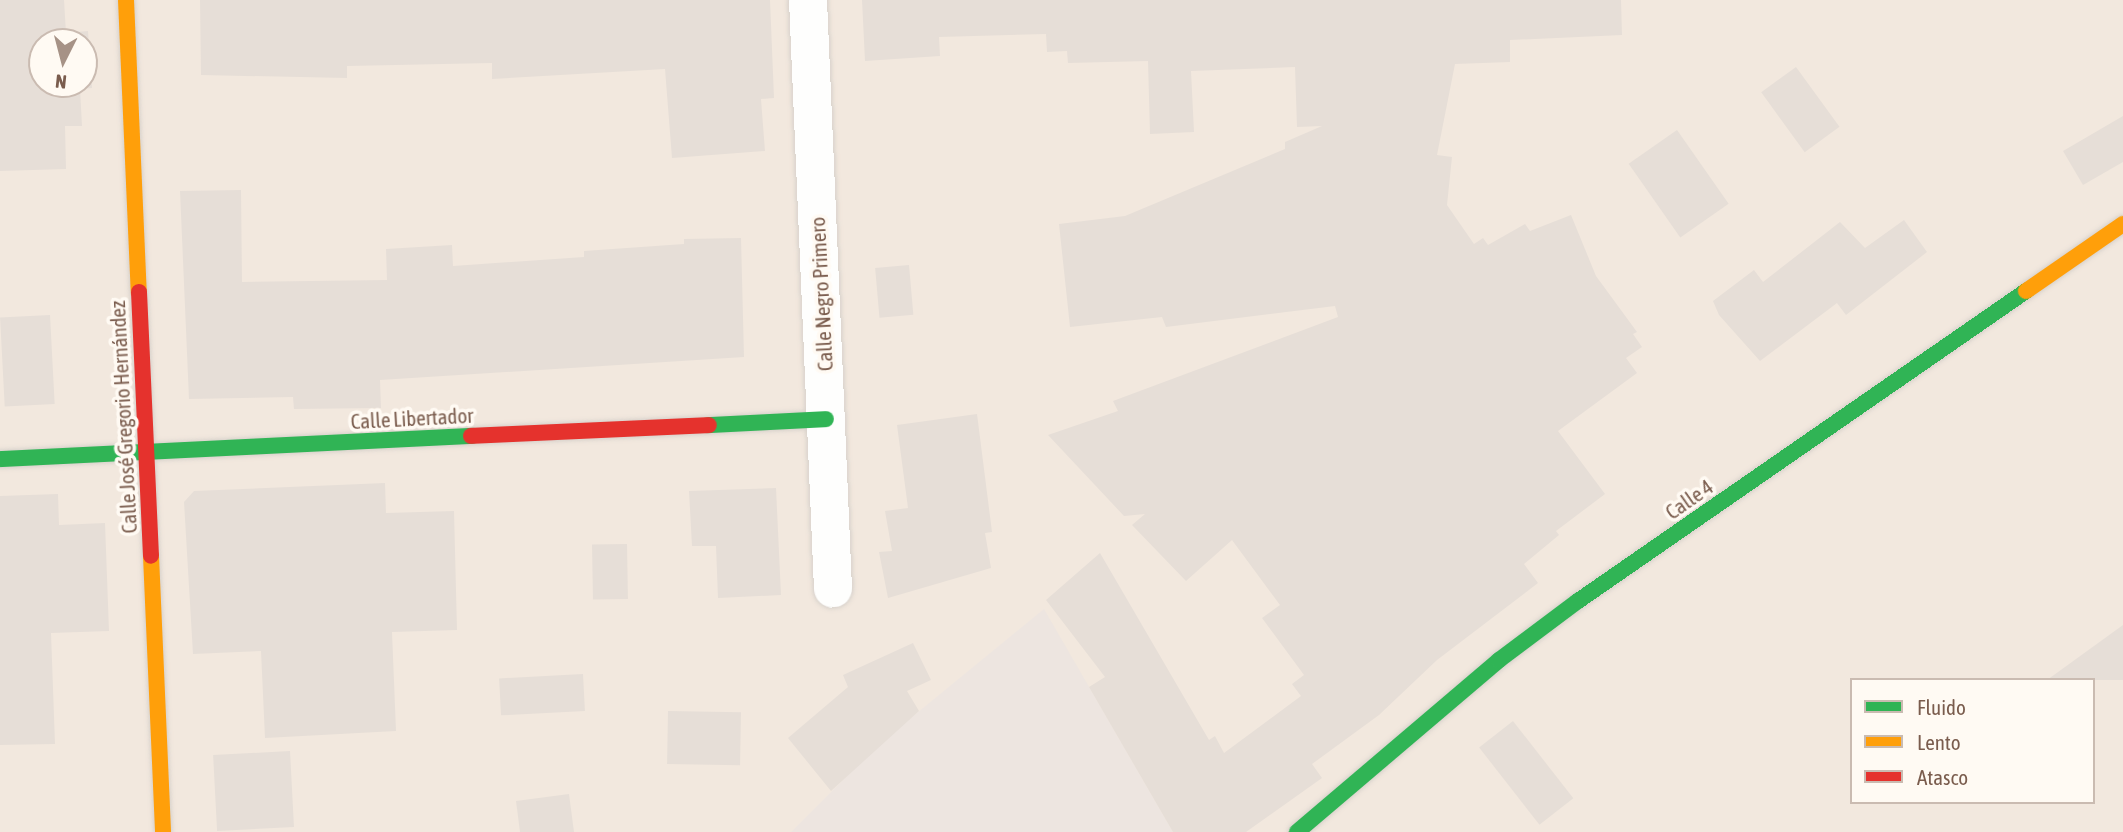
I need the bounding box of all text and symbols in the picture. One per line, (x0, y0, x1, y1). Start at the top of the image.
north arrow (28, 28, 98, 98)
text: N (54, 70, 68, 93)
street label: Calle Negro Primero (804, 216, 838, 372)
street label: Calle José Gregorio Hernández (104, 300, 142, 534)
street label: Calle Libertador (350, 402, 474, 434)
street label: Calle 4 (1660, 474, 1718, 524)
legend (1850, 678, 2095, 804)
text: Fluido (1917, 695, 1966, 719)
text: Lento (1917, 730, 1961, 754)
text: Atasco (1917, 765, 1968, 789)

